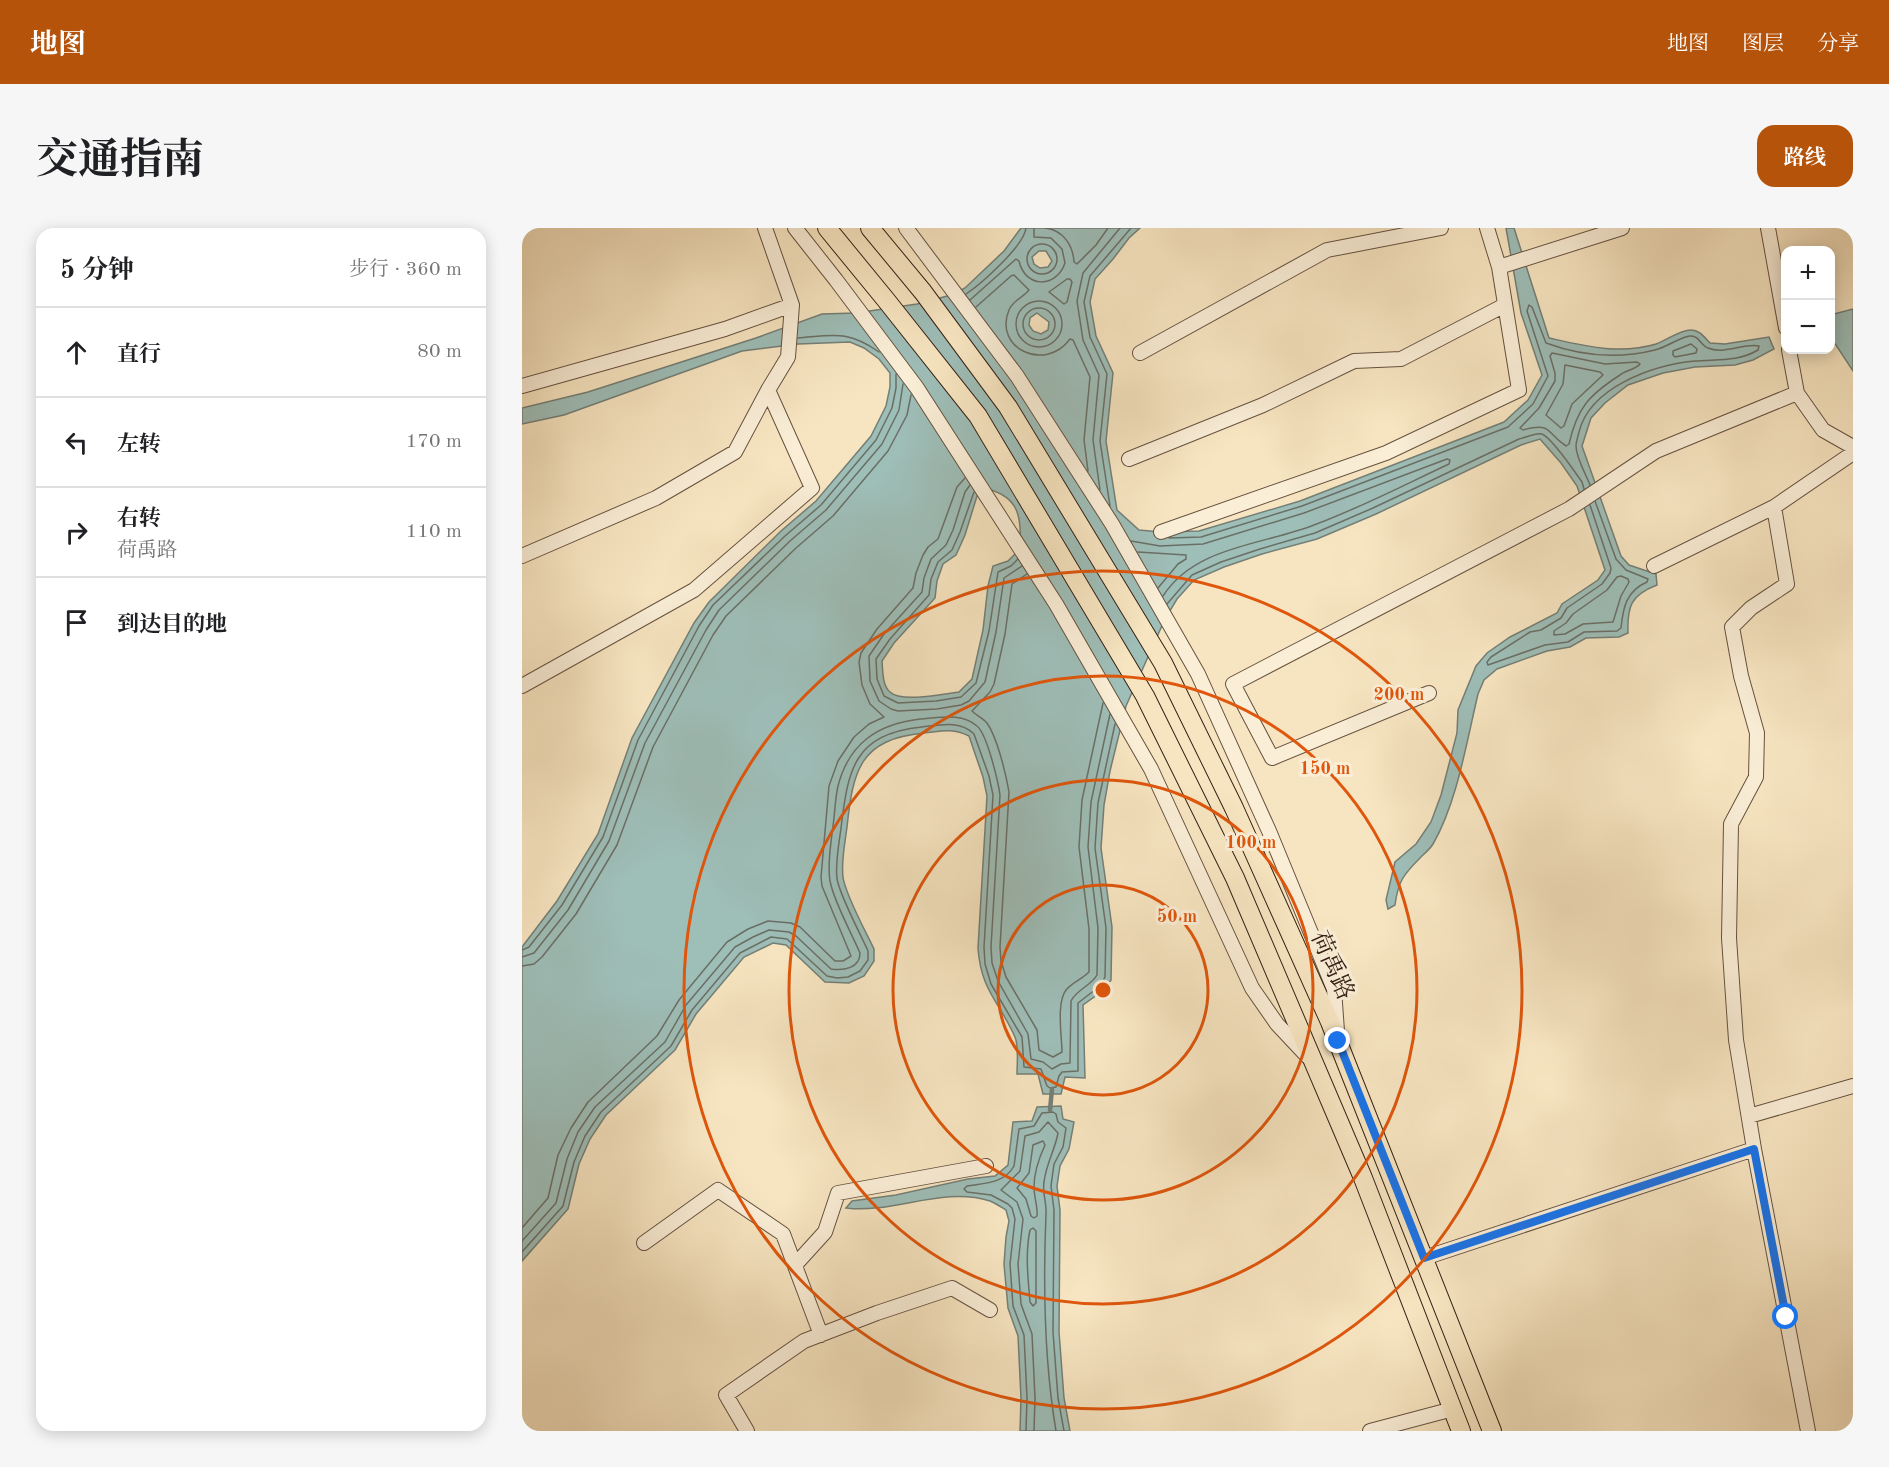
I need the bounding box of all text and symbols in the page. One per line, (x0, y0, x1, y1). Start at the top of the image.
text: 地图 (30, 32, 86, 60)
text: 地图 (1667, 34, 1709, 55)
text: 图层 (1742, 34, 1784, 55)
text: 分享 (1817, 34, 1859, 55)
button: 路线 (1757, 125, 1853, 187)
text: 交通指南 (36, 141, 204, 183)
map controls (1781, 246, 1835, 354)
button: + (1781, 246, 1835, 300)
text: 5 分钟 (60, 258, 134, 284)
text: 步行 · 360 m (349, 260, 462, 280)
button: − (1781, 300, 1835, 354)
icon: ahead (60, 336, 93, 369)
text: 80 m (417, 342, 462, 362)
text: 直行 (117, 344, 161, 366)
icon: left (60, 426, 93, 459)
text: 170 m (406, 432, 462, 452)
text: 左转 (117, 434, 161, 456)
text: 右转 (117, 508, 161, 530)
icon: right (60, 516, 93, 549)
text: 110 m (406, 522, 462, 542)
text: 荷禹路 (117, 541, 177, 561)
icon: arrive (60, 606, 93, 639)
text: 到达目的地 (117, 614, 227, 636)
text: 200 m (1374, 686, 1424, 704)
text: 150 m (1300, 760, 1350, 778)
text: 100 m (1226, 834, 1276, 852)
text: 50 m (1157, 908, 1197, 926)
street label: 荷禹路 (1305, 927, 1359, 1004)
centre of rings (1093, 980, 1113, 1000)
route end (1324, 1027, 1350, 1053)
route start (1772, 1303, 1798, 1329)

